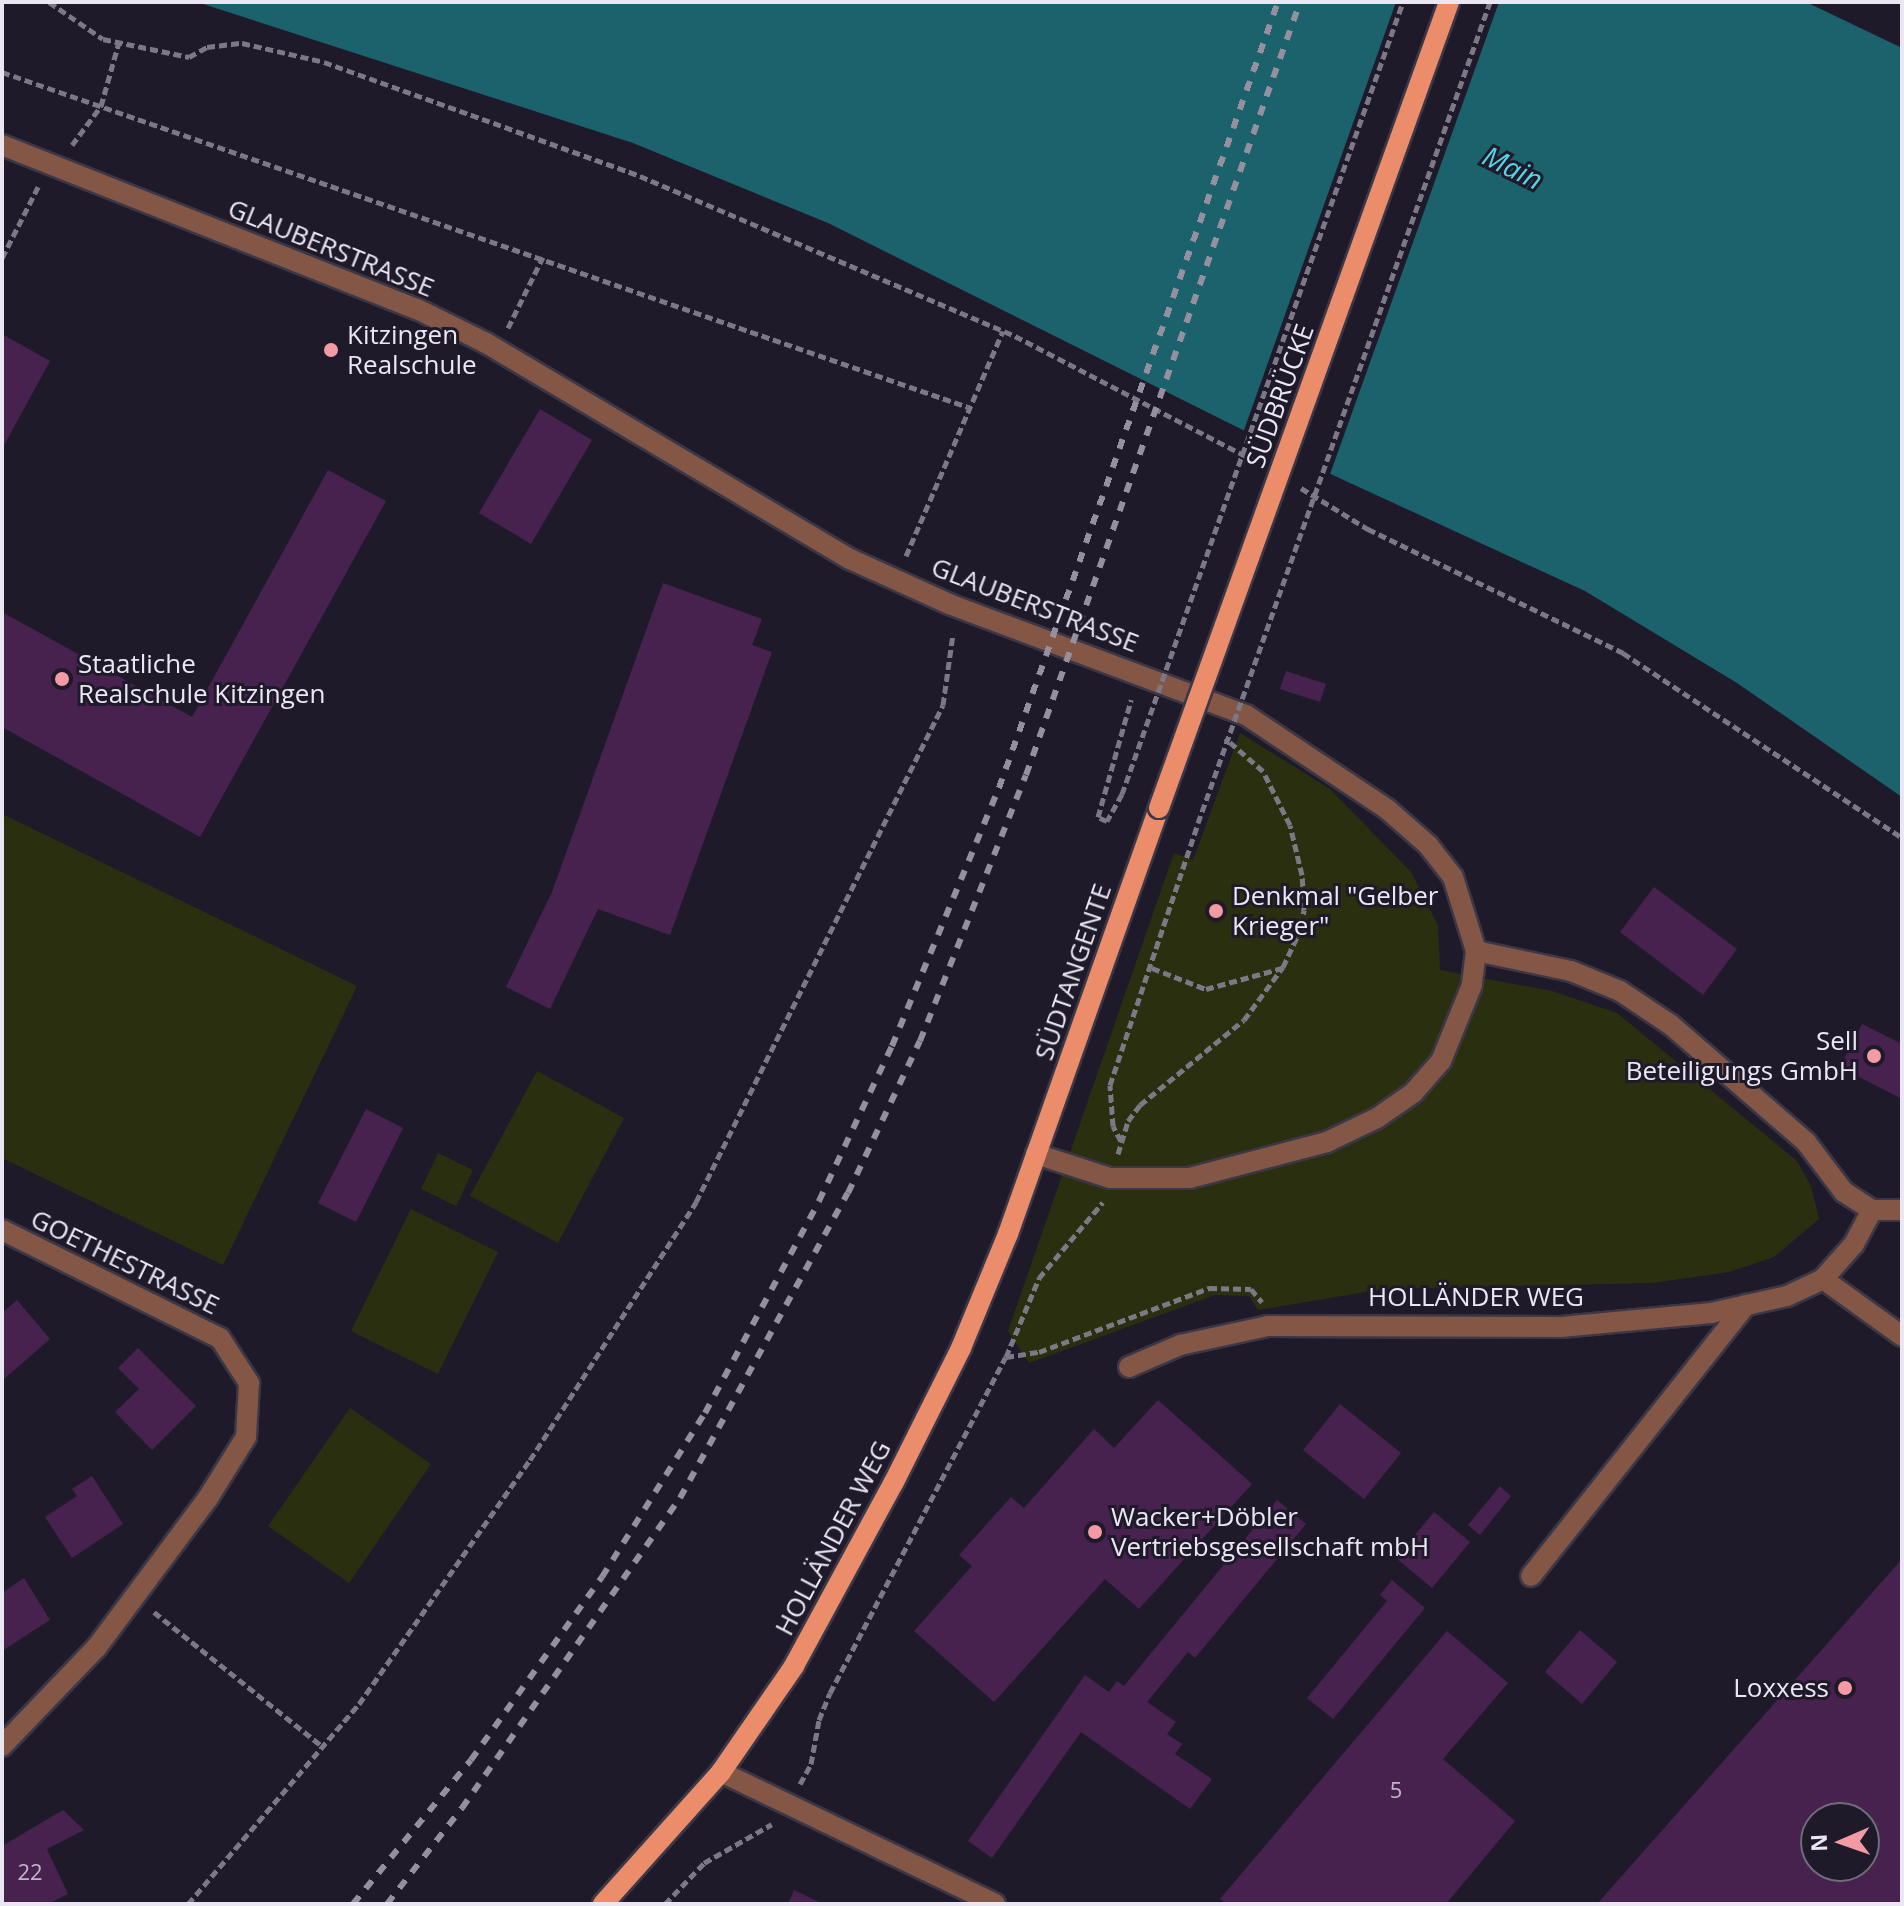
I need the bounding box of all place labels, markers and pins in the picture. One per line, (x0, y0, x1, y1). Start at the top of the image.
place label: Kitzingen Realschule (347, 319, 477, 380)
marker: Kitzingen Realschule (322, 341, 340, 359)
place label: Staatliche Realschule Kitzingen (78, 648, 325, 710)
marker: Staatliche Realschule Kitzingen (53, 670, 71, 688)
place label: Denkmal "Gelber Krieger" (1232, 880, 1438, 942)
marker: Denkmal "Gelber Krieger" (1207, 902, 1225, 920)
place label: Sell Beteiligungs GmbH (1626, 1025, 1858, 1086)
marker: Sell Beteiligungs GmbH (1865, 1047, 1883, 1065)
place label: Wacker+Döbler Vertriebsgesellschaft mbH (1111, 1501, 1429, 1562)
marker: Wacker+Döbler Vertriebsgesellschaft mbH (1086, 1523, 1104, 1541)
place label: Loxxess (1733, 1672, 1829, 1704)
marker: Loxxess (1836, 1679, 1854, 1697)

